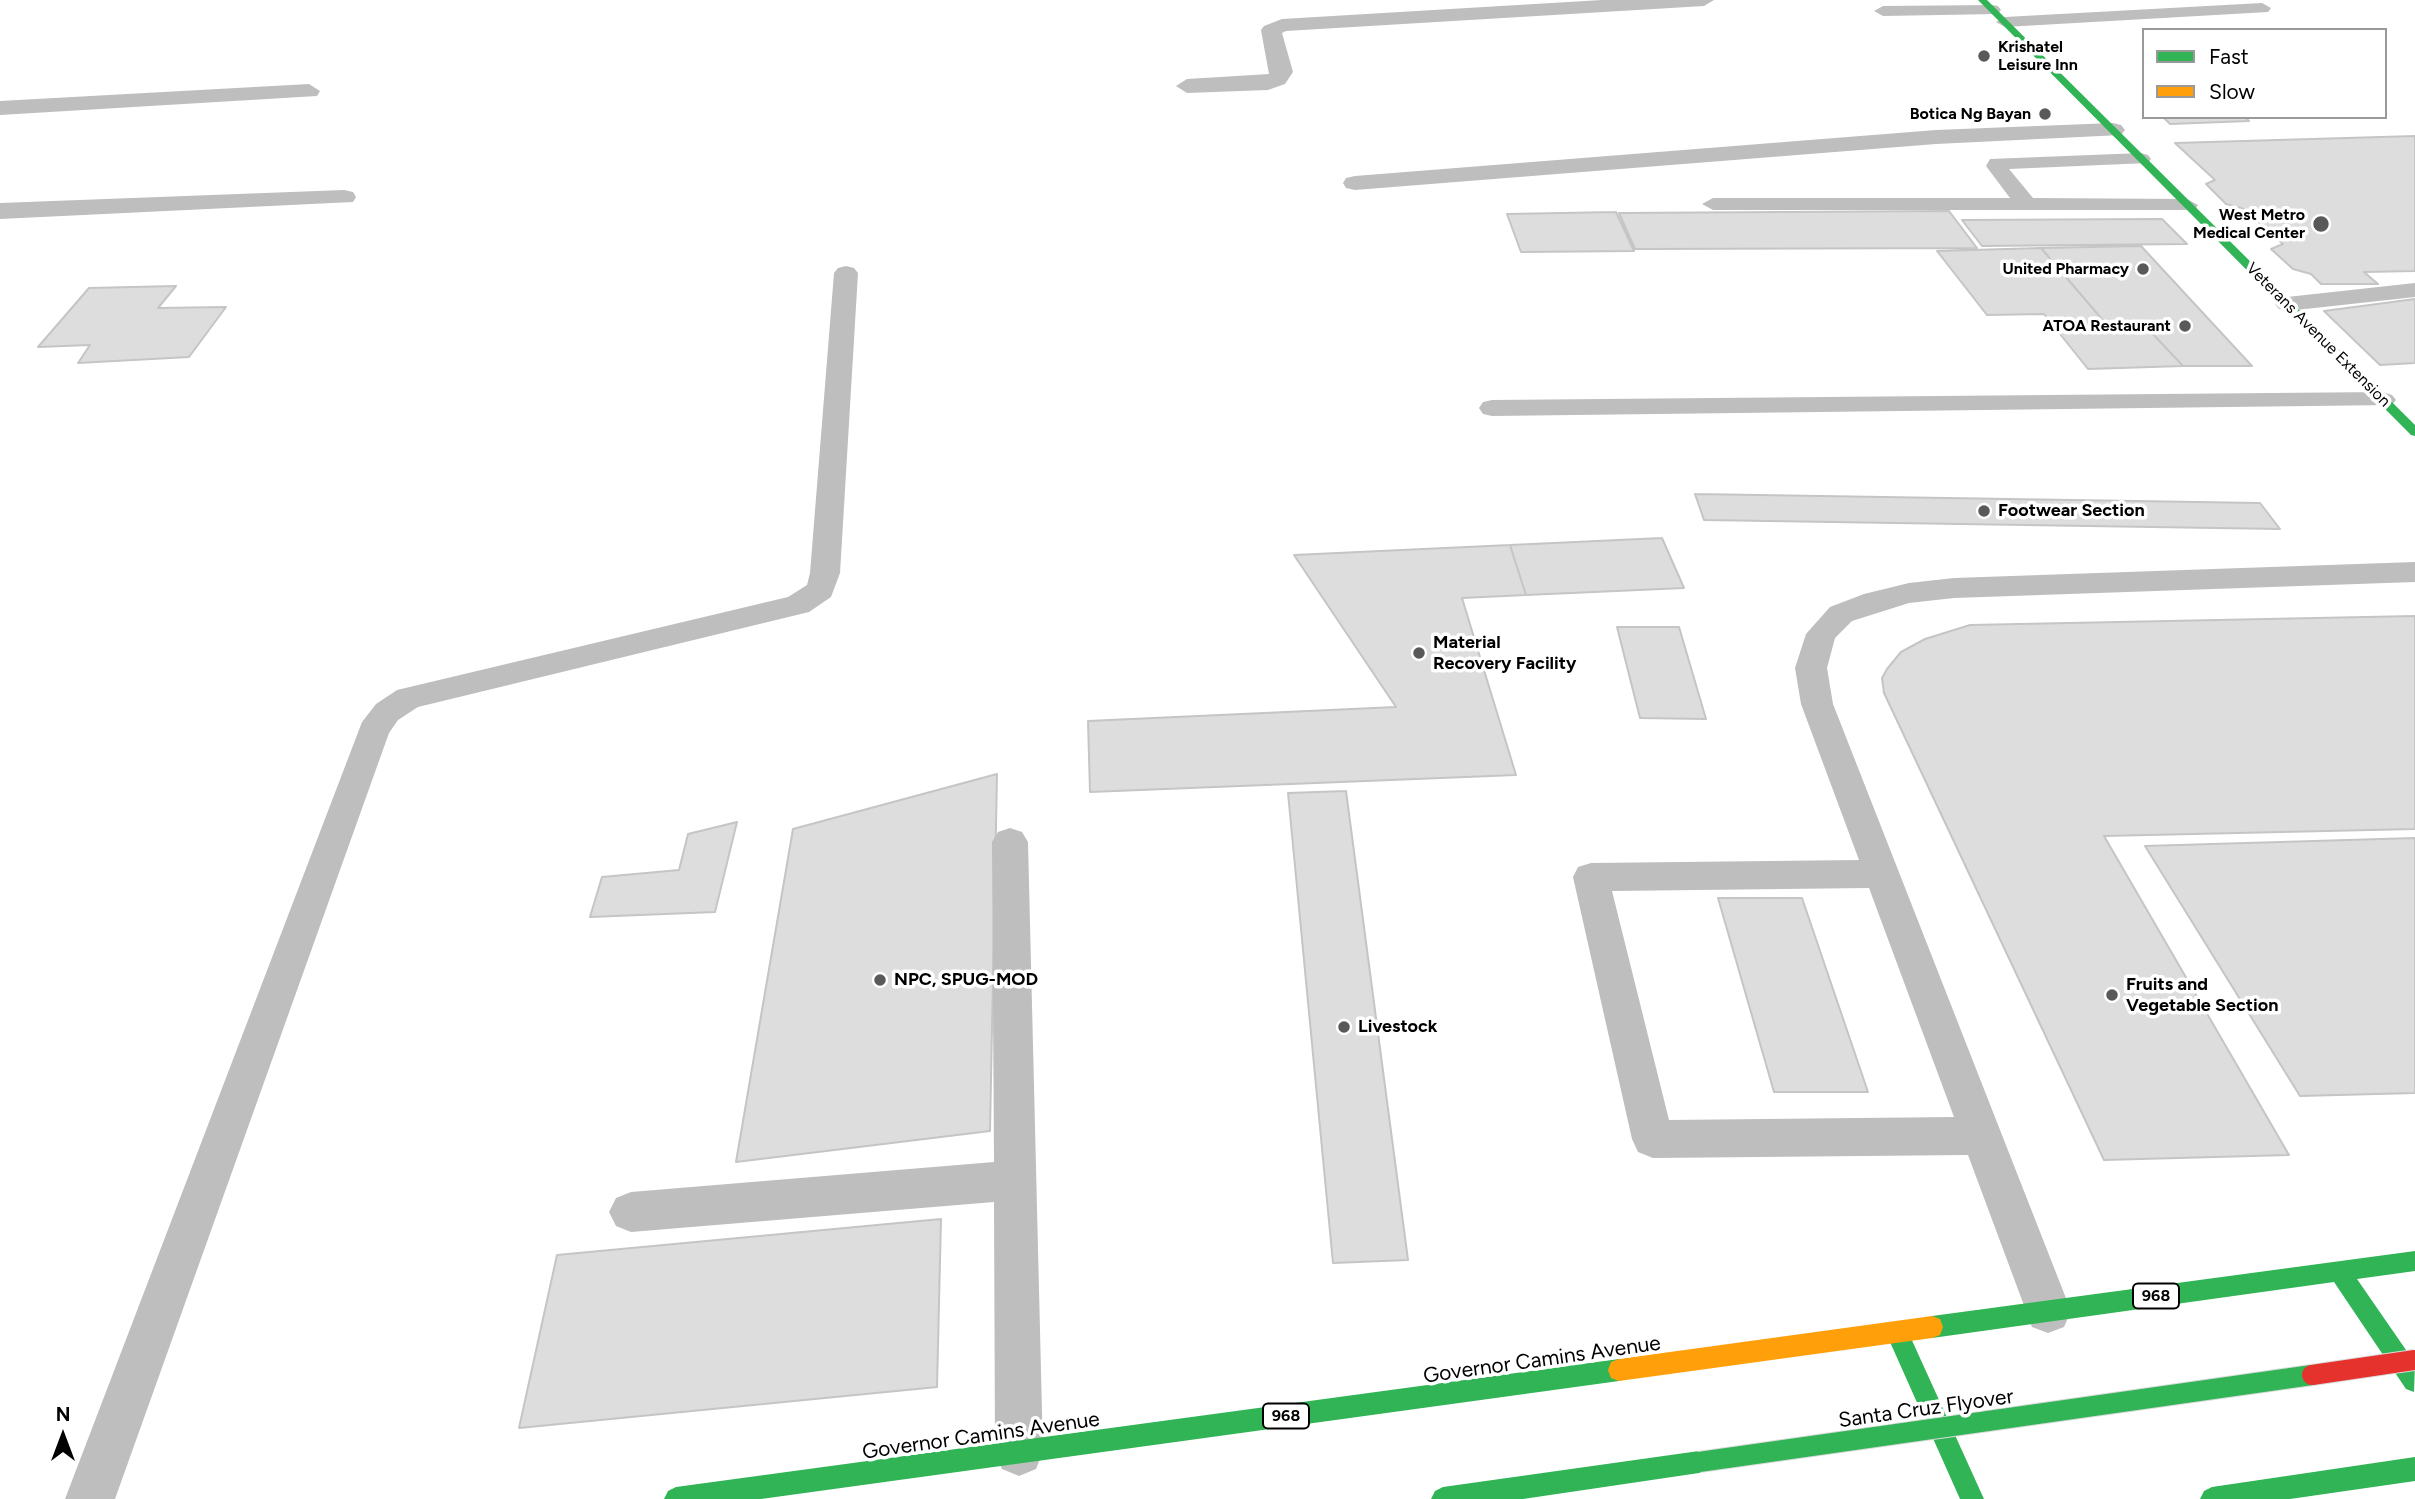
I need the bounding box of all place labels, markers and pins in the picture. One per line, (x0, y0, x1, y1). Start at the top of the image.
place label: Krishatel Leisure Inn (1998, 37, 2078, 75)
marker: Krishatel Leisure Inn (1976, 48, 1992, 64)
place label: Botica Ng Bayan (1910, 104, 2031, 124)
marker: Botica Ng Bayan (2037, 106, 2053, 122)
place label: West Metro Medical Center (2193, 205, 2305, 243)
marker: West Metro Medical Center (2311, 214, 2331, 234)
place label: United Pharmacy (2003, 259, 2129, 279)
marker: United Pharmacy (2135, 261, 2151, 277)
place label: ATOA Restaurant (2043, 316, 2171, 336)
marker: ATOA Restaurant (2177, 318, 2193, 334)
place label: Footwear Section (1998, 500, 2145, 522)
marker: Footwear Section (1976, 503, 1992, 519)
place label: Material Recovery Facility (1433, 632, 1576, 674)
marker: Material Recovery Facility (1411, 645, 1427, 661)
place label: NPC, SPUG-MOD (894, 969, 1038, 991)
marker: NPC, SPUG-MOD (872, 972, 888, 988)
place label: Fruits and Vegetable Section (2126, 974, 2278, 1016)
marker: Fruits and Vegetable Section (2104, 987, 2120, 1003)
place label: Livestock (1358, 1016, 1438, 1038)
marker: Livestock (1336, 1019, 1352, 1035)

